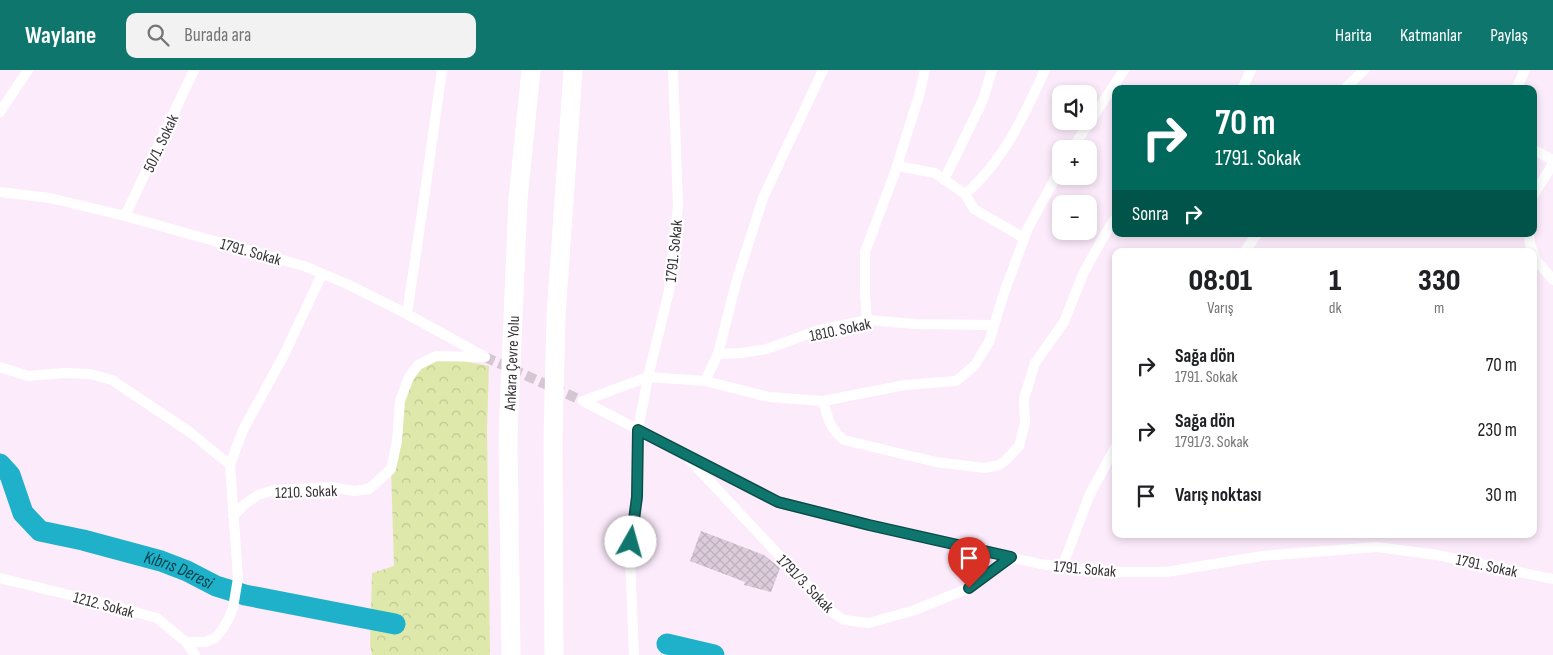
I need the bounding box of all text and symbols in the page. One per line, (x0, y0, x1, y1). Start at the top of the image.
search box (126, 13, 476, 58)
text: Waylane (25, 21, 96, 50)
icon: search (144, 21, 172, 49)
text: Burada ara (184, 24, 251, 47)
text: Harita (1335, 25, 1372, 46)
text: Katmanlar (1400, 25, 1462, 46)
text: Paylaş (1490, 25, 1528, 46)
map controls (1052, 85, 1097, 240)
button: sound (1052, 85, 1097, 130)
text: 70 m (1215, 102, 1275, 145)
icon: right (1132, 105, 1197, 170)
street label: 50/1. Sokak (140, 112, 183, 176)
button: + (1052, 140, 1097, 185)
text: 1791. Sokak (1215, 145, 1301, 172)
button: − (1052, 195, 1097, 240)
icon: right (1179, 200, 1207, 228)
text: Sonra (1132, 203, 1169, 226)
street label: 1791. Sokak (662, 219, 687, 283)
street label: 1791. Sokak (218, 235, 283, 270)
text: 08:01 (1189, 263, 1252, 299)
text: 1 (1329, 263, 1341, 299)
text: 330 (1418, 263, 1460, 299)
text: Varış (1207, 299, 1233, 318)
text: dk (1329, 299, 1342, 318)
text: m (1434, 299, 1444, 318)
street label: Ankara Çevre Yolu (501, 315, 524, 412)
street label: 1810. Sokak (808, 315, 873, 346)
text: Sağa dön (1175, 345, 1235, 368)
icon: right (1132, 352, 1160, 380)
text: 70 m (1486, 354, 1517, 377)
text: 1791. Sokak (1175, 368, 1238, 387)
text: Sağa dön (1175, 410, 1235, 433)
icon: right (1132, 417, 1160, 445)
text: 230 m (1477, 419, 1517, 442)
text: 1791/3. Sokak (1175, 433, 1249, 452)
street label: 1210. Sokak (275, 482, 337, 503)
icon: arrive (1132, 482, 1160, 510)
text: Varış noktası (1175, 484, 1261, 507)
text: 30 m (1485, 484, 1517, 507)
position arrow (604, 515, 656, 567)
pin (948, 537, 990, 588)
icon: arrive (955, 544, 983, 572)
water label: Kıbrıs Deresi (142, 547, 217, 594)
street label: 1791/3. Sokak (772, 551, 837, 617)
street label: 1791. Sokak (1454, 551, 1519, 582)
street label: 1791. Sokak (1053, 557, 1117, 582)
street label: 1212. Sokak (71, 588, 136, 623)

